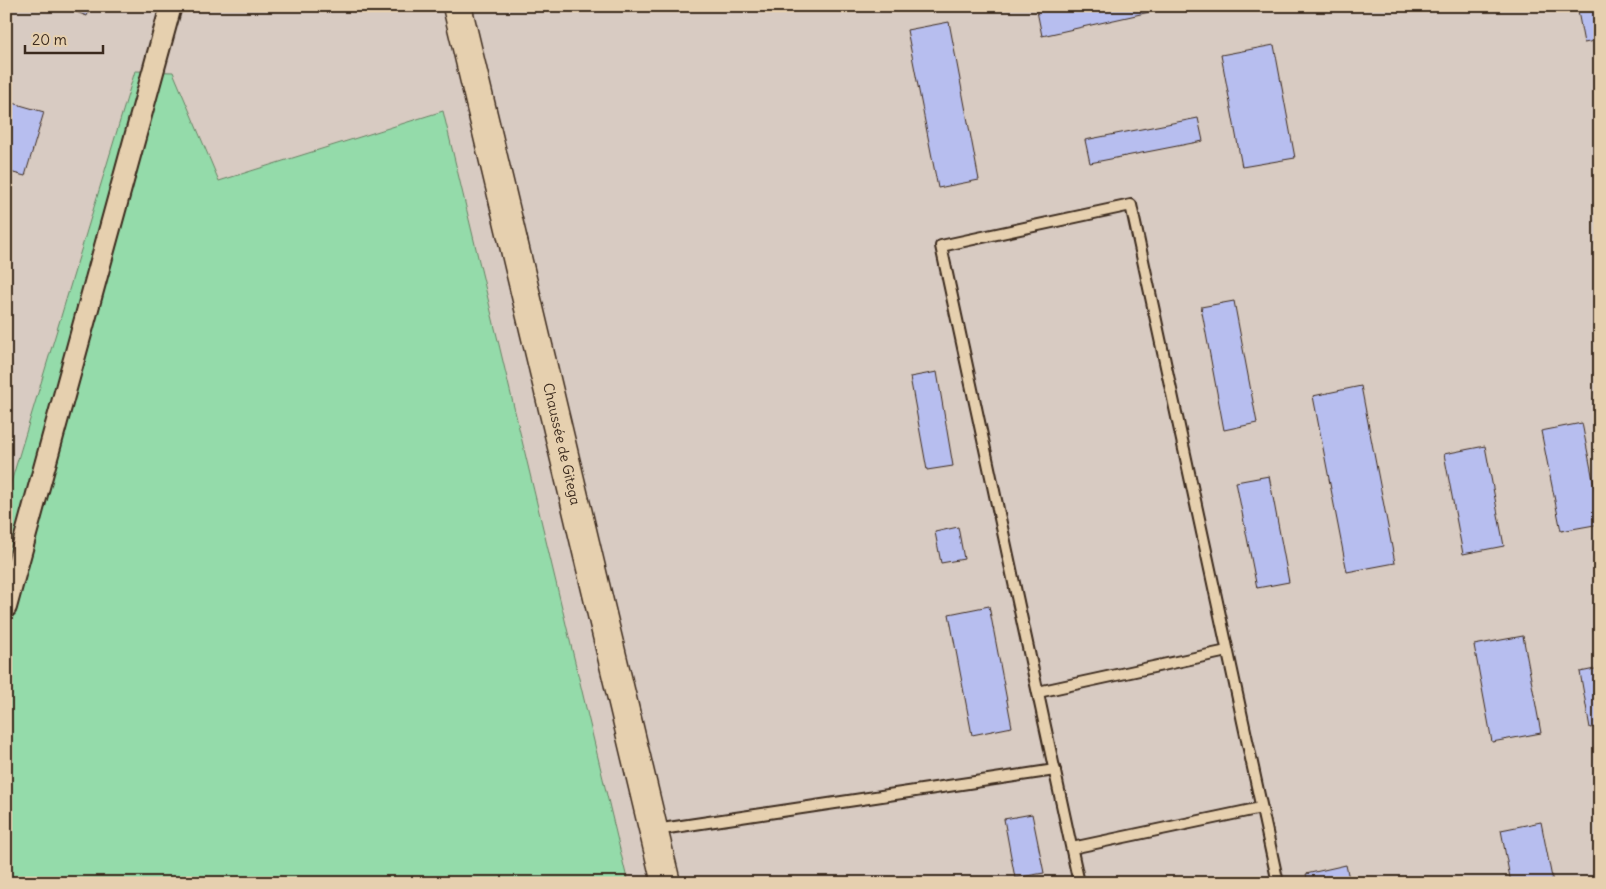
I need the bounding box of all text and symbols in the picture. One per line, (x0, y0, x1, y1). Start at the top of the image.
scale bar (25, 22, 102, 54)
text: 20 m (32, 30, 67, 49)
street label: Chaussée de Gitega (539, 381, 585, 507)

